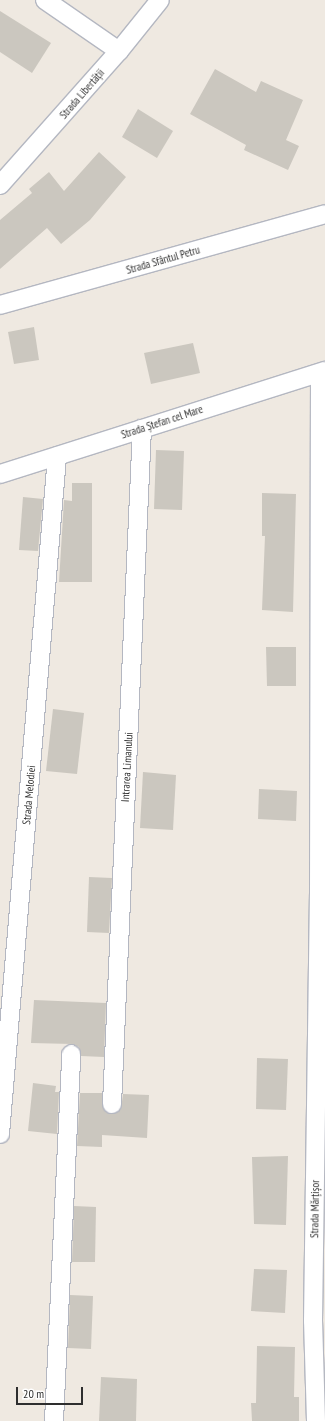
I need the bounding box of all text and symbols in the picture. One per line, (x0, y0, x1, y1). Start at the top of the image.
street label: Strada Libertății (57, 66, 107, 122)
street label: Strada Sfântul Petru (125, 243, 201, 277)
street label: Strada Ștefan cel Mare (119, 403, 205, 441)
street label: Intrarea Limanului (119, 732, 135, 802)
street label: Strada Melodiei (20, 765, 38, 825)
street label: Strada Mărțișor (308, 1180, 322, 1238)
scale bar (18, 1379, 85, 1405)
text: 20 m (23, 1386, 44, 1401)

